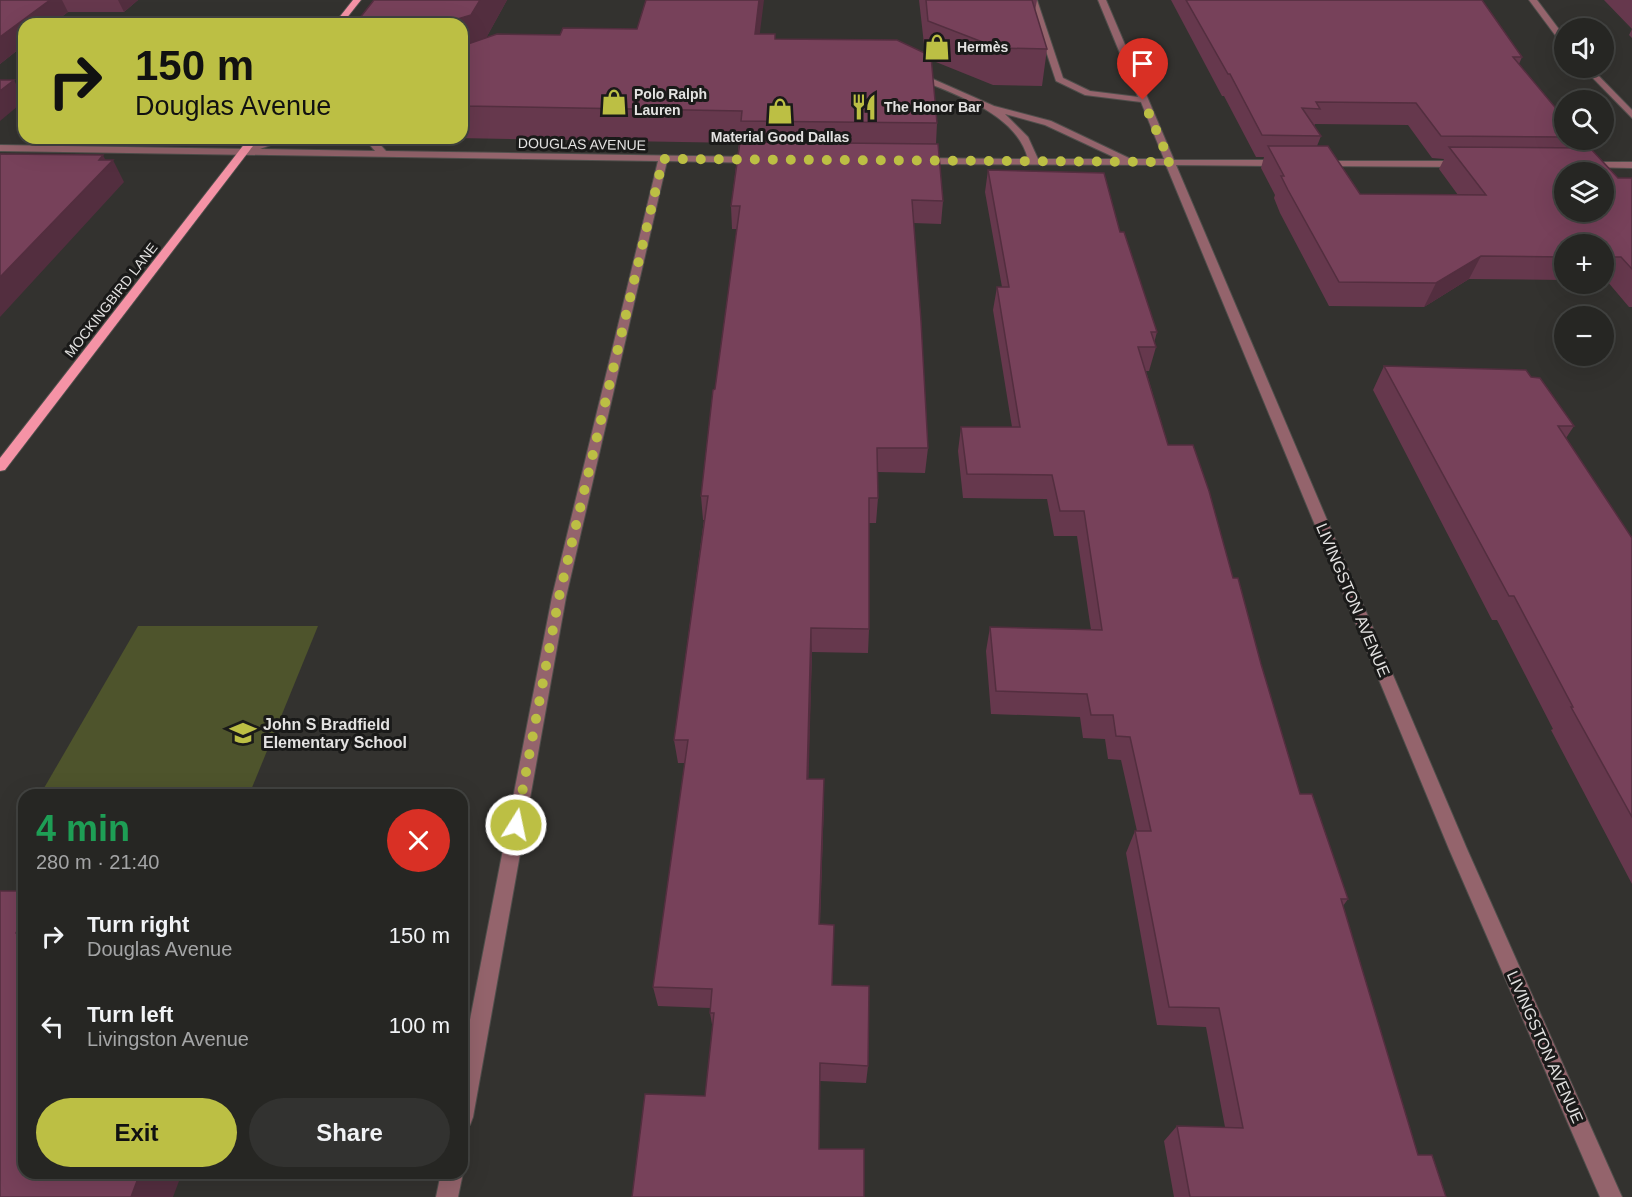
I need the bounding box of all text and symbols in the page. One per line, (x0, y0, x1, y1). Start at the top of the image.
map controls (1554, 18, 1614, 366)
button: sound (1554, 18, 1614, 78)
shop icon: Hermès (922, 32, 952, 62)
pin (1117, 38, 1168, 100)
place label: Hermès (957, 39, 1009, 55)
icon: right (36, 42, 114, 120)
text: 150 m (135, 42, 254, 89)
icon: arrive (1126, 47, 1159, 80)
place label: Polo Ralph Lauren (634, 86, 707, 118)
shop icon: Polo Ralph Lauren (599, 87, 629, 117)
button: search (1554, 90, 1614, 150)
text: Douglas Avenue (135, 91, 331, 121)
restaurant icon: The Honor Bar (849, 92, 879, 122)
shop icon: Material Good Dallas (765, 96, 795, 126)
place label: The Honor Bar (884, 99, 982, 115)
place label: Material Good Dallas (711, 129, 849, 145)
street label: DOUGLAS AVENUE (518, 135, 646, 153)
button: layers (1554, 162, 1614, 222)
button: + (1554, 234, 1614, 294)
street label: MOCKINGBIRD LANE (61, 240, 161, 360)
button: − (1554, 306, 1614, 366)
street label: LIVINGSTON AVENUE (1313, 521, 1393, 679)
place label: John S Bradfield Elementary School (263, 716, 407, 751)
school or university icon: John S Bradfield Elementary School (228, 718, 258, 748)
position arrow (484, 793, 548, 857)
text: 4 min (36, 808, 130, 849)
button: close (387, 809, 450, 872)
text: 280 m · 21:40 (36, 851, 159, 873)
text: Turn right (87, 912, 189, 937)
icon: right (36, 920, 69, 953)
text: 150 m (389, 923, 450, 948)
text: Douglas Avenue (87, 938, 232, 960)
street label: LIVINGSTON AVENUE (1504, 968, 1586, 1126)
text: Turn left (87, 1002, 173, 1027)
icon: left (36, 1010, 69, 1043)
text: 100 m (389, 1013, 450, 1038)
text: Livingston Avenue (87, 1028, 249, 1050)
button: Exit (36, 1098, 237, 1167)
button: Share (249, 1098, 450, 1167)

